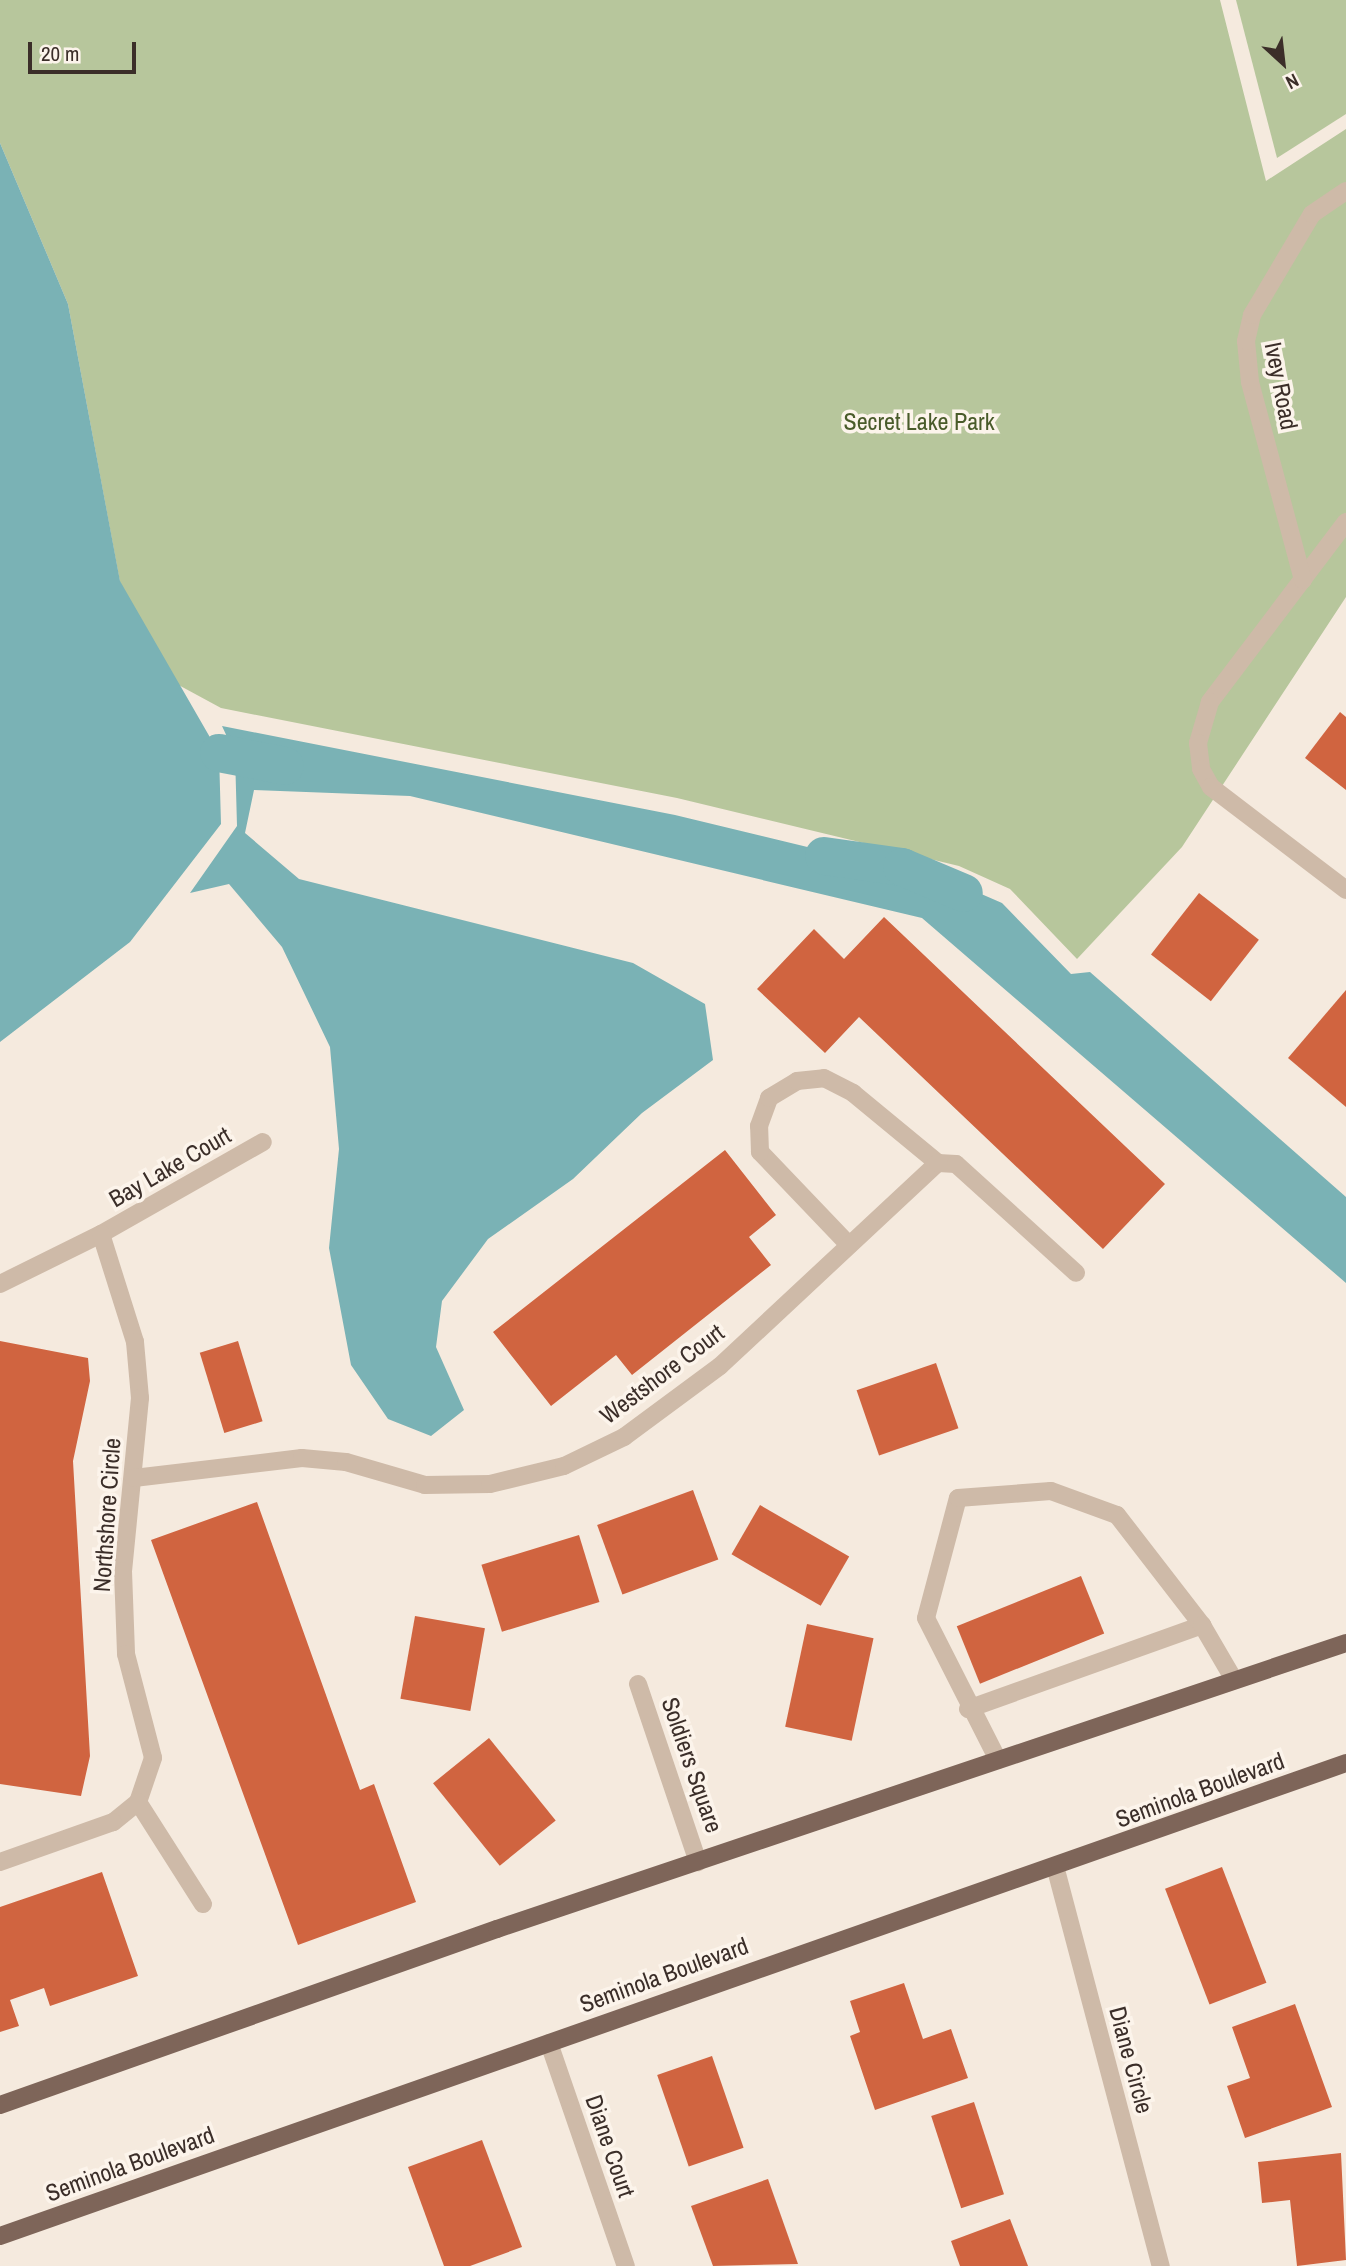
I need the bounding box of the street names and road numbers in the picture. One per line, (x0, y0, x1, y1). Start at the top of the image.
street label: Ivey Road (1258, 340, 1304, 432)
street label: Bay Lake Court (104, 1121, 236, 1213)
street label: Westshore Court (595, 1318, 729, 1430)
street label: Northshore Circle (87, 1437, 127, 1593)
street label: Soldiers Square (655, 1694, 729, 1836)
street label: Seminola Boulevard (1112, 1746, 1288, 1834)
street label: Seminola Boulevard (576, 1931, 752, 2019)
street label: Diane Circle (1103, 2003, 1159, 2117)
street label: Diane Court (579, 2091, 641, 2201)
street label: Seminola Boulevard (42, 2120, 218, 2208)

